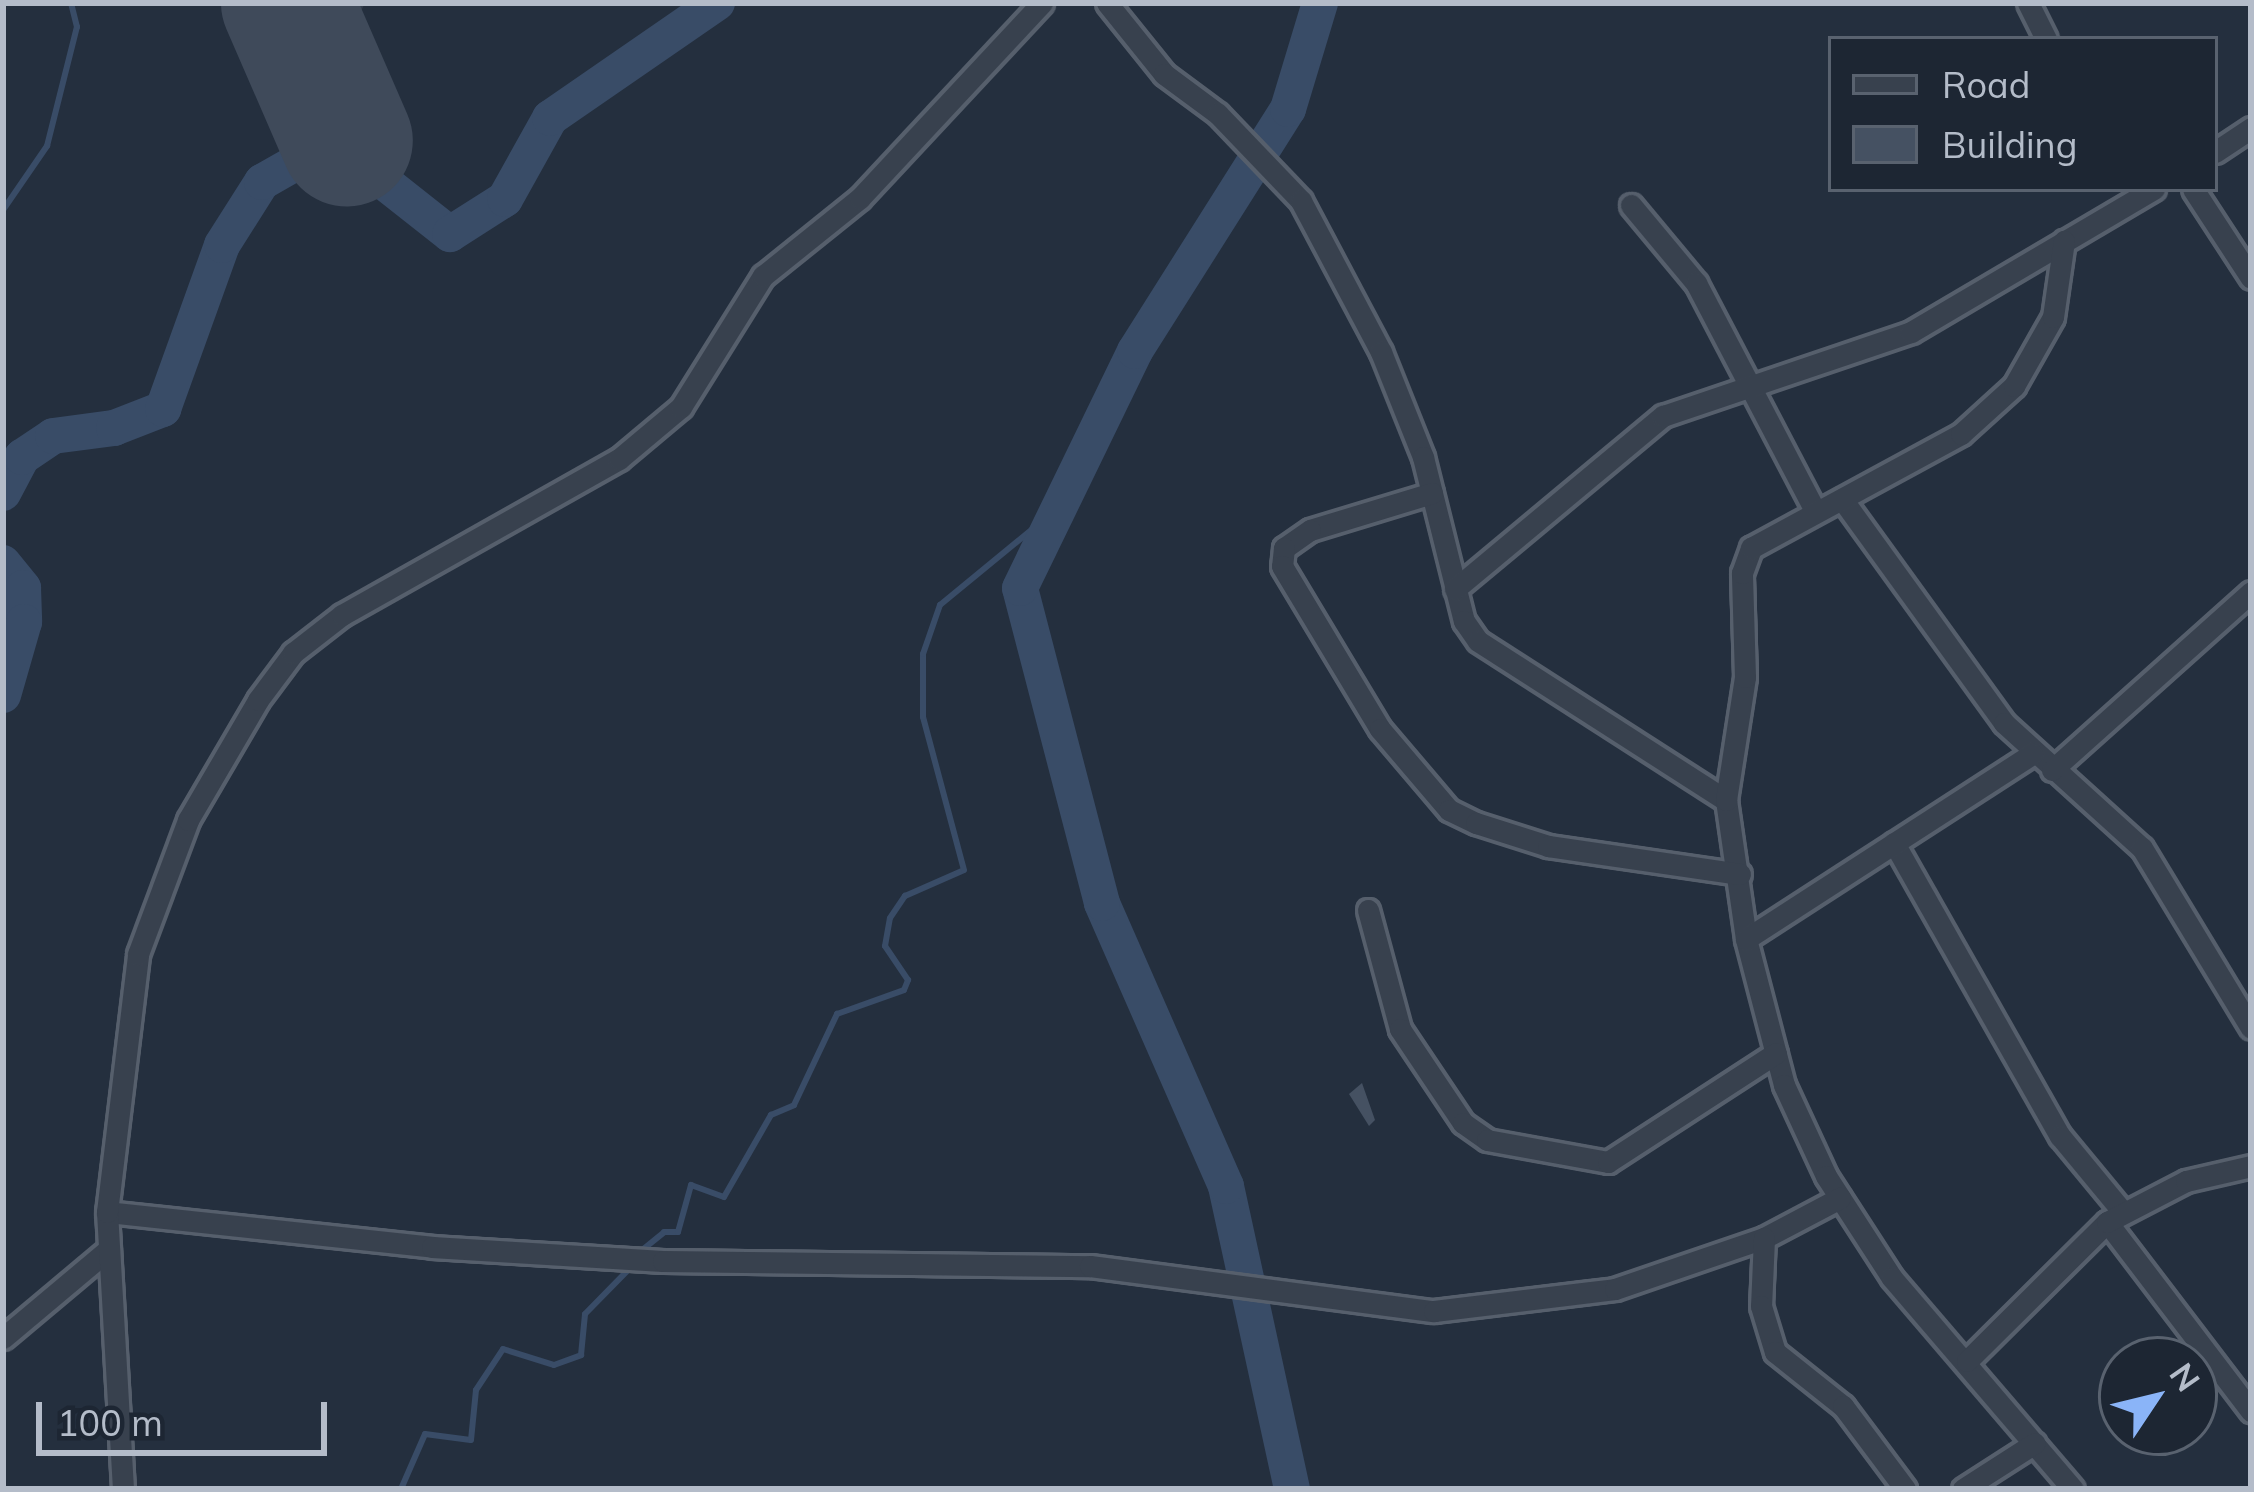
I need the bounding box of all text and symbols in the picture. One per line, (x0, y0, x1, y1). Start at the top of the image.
legend (1828, 36, 2218, 192)
text: Road (1942, 62, 2030, 107)
text: Building (1942, 122, 2077, 167)
north arrow (2098, 1336, 2218, 1456)
text: N (2161, 1355, 2209, 1399)
scale bar (42, 1378, 333, 1452)
text: 100 m (57, 1400, 163, 1445)

